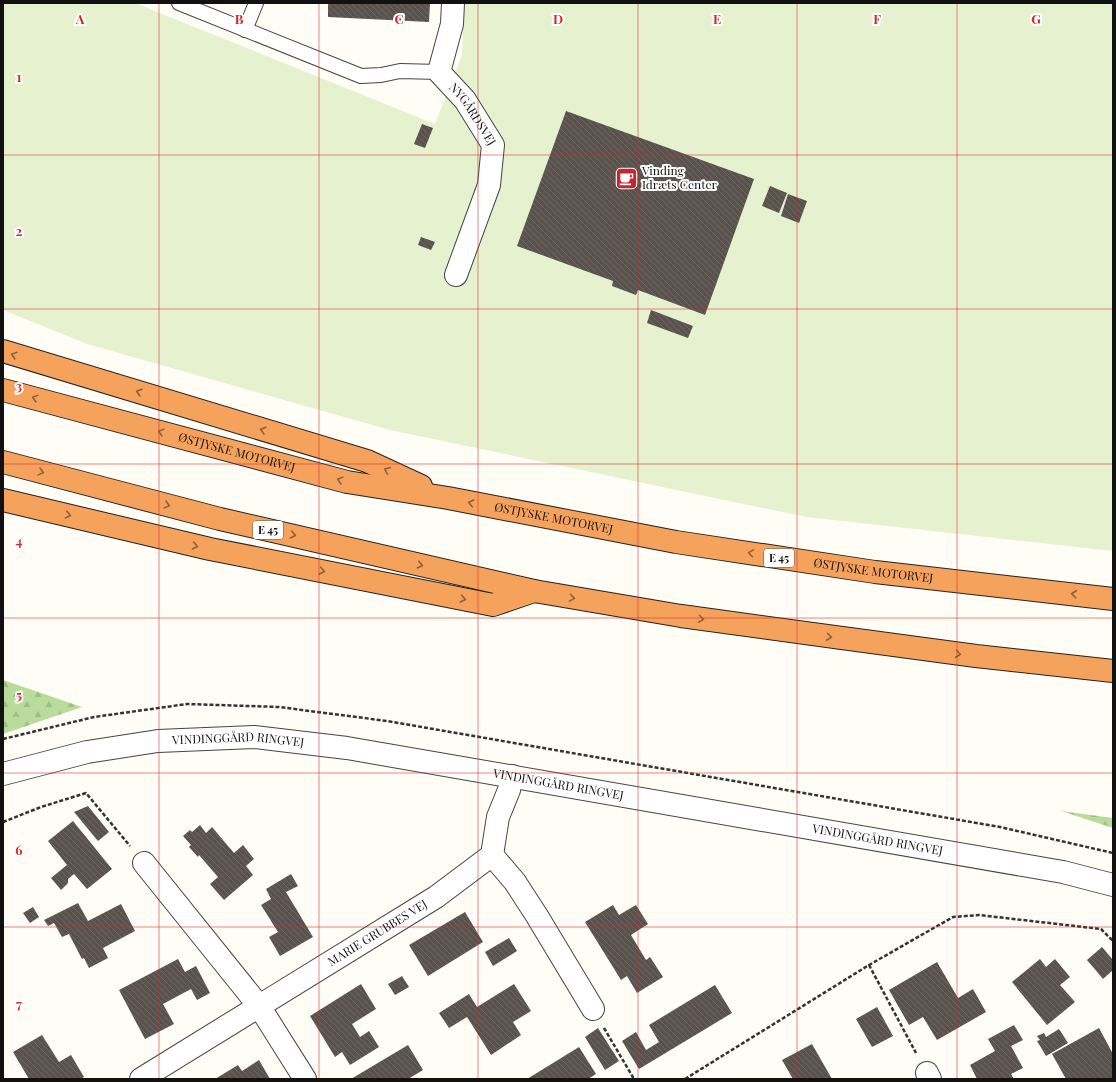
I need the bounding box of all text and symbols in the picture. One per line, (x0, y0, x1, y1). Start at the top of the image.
text: A (75, 10, 85, 27)
text: B (235, 10, 244, 27)
text: C (394, 10, 404, 27)
text: D (553, 10, 563, 27)
text: E (713, 10, 721, 27)
text: F (873, 10, 881, 27)
text: G (1031, 10, 1041, 27)
text: 1 (17, 68, 22, 85)
street label: NYGÅRDSVEJ (446, 79, 500, 148)
place label: Vinding Idræts Center (641, 162, 718, 192)
cafe icon: Vinding Idræts Center (614, 165, 640, 191)
text: 2 (16, 222, 23, 239)
one-way arrow (11, 351, 18, 360)
text: 3 (16, 377, 22, 394)
one-way arrow (136, 388, 143, 397)
one-way arrow (32, 394, 39, 403)
one-way arrow (260, 426, 267, 435)
one-way arrow (157, 428, 164, 437)
street label: ØSTJYSKE MOTORVEJ (177, 428, 297, 475)
one-way arrow (37, 467, 44, 476)
one-way arrow (383, 467, 391, 475)
one-way arrow (337, 476, 344, 485)
street label: ØSTJYSKE MOTORVEJ (493, 498, 615, 537)
one-way arrow (468, 499, 475, 507)
one-way arrow (163, 500, 170, 508)
one-way arrow (65, 511, 71, 519)
road number: E 45 (253, 521, 283, 539)
one-way arrow (290, 531, 296, 539)
text: 4 (16, 532, 23, 549)
one-way arrow (191, 541, 198, 549)
one-way arrow (748, 549, 754, 558)
road number: E 45 (764, 549, 794, 567)
street label: ØSTJYSKE MOTORVEJ (813, 554, 934, 586)
one-way arrow (416, 560, 423, 568)
one-way arrow (319, 567, 325, 575)
one-way arrow (1071, 590, 1077, 599)
one-way arrow (569, 593, 575, 602)
one-way arrow (460, 595, 466, 603)
one-way arrow (697, 614, 704, 623)
one-way arrow (826, 632, 832, 641)
one-way arrow (955, 649, 961, 658)
text: 5 (16, 686, 22, 703)
street label: VINDINGGÅRD RINGVEJ (171, 728, 305, 750)
street label: VINDINGGÅRD RINGVEJ (491, 764, 625, 803)
street label: VINDINGGÅRD RINGVEJ (810, 820, 944, 858)
text: 6 (15, 841, 23, 858)
street label: MARIE GRUBBES VEJ (324, 895, 430, 969)
text: 7 (16, 995, 22, 1012)

